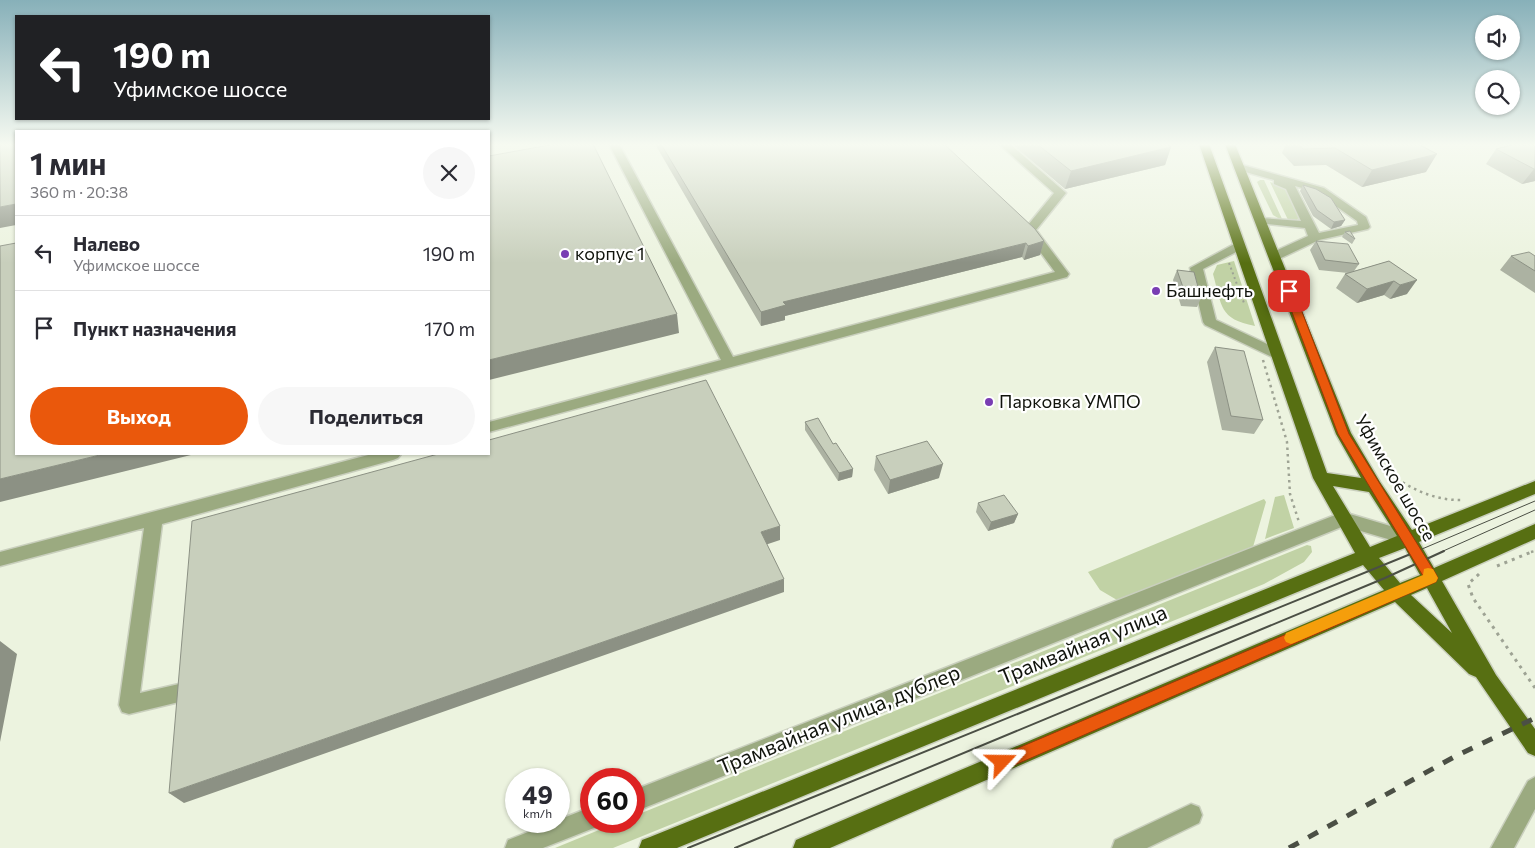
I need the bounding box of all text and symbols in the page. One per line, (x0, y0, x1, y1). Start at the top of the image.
map controls (1475, 15, 1520, 115)
button: sound (1475, 15, 1520, 60)
text: 190 m (113, 32, 211, 75)
icon: left (30, 35, 95, 100)
button: search (1475, 70, 1520, 115)
text: Уфимское шоссе (113, 75, 287, 102)
text: 1 мин (30, 144, 106, 181)
button: close (423, 147, 475, 199)
text: 360 m · 20:38 (30, 182, 128, 201)
text: Налево (73, 232, 140, 255)
icon: left (30, 239, 58, 267)
text: 190 m (423, 242, 475, 265)
place label: корпус 1 (575, 242, 645, 264)
marker: корпус 1 (559, 248, 571, 260)
text: Уфимское шоссе (73, 255, 200, 274)
pin (1268, 270, 1310, 312)
icon: arrive (1275, 277, 1303, 305)
place label: Башнефть (1166, 279, 1253, 301)
marker: Башнефть (1150, 285, 1162, 297)
icon: arrive (30, 314, 58, 342)
text: Пункт назначения (73, 317, 236, 340)
text: 170 m (424, 317, 475, 340)
button: Выход (30, 387, 248, 445)
button: Поделиться (258, 387, 475, 445)
place label: Парковка УМПО (999, 390, 1141, 412)
marker: Парковка УМПО (983, 396, 995, 408)
street label: Уфимское шоссе (1351, 410, 1441, 545)
street label: Трамвайная улица (995, 598, 1170, 689)
street label: Трамвайная улица, дублер (714, 658, 963, 779)
position arrow (975, 735, 1027, 787)
speed limit sign: 60 (580, 768, 645, 833)
text: 49 (522, 779, 553, 809)
text: km/h (523, 806, 552, 820)

